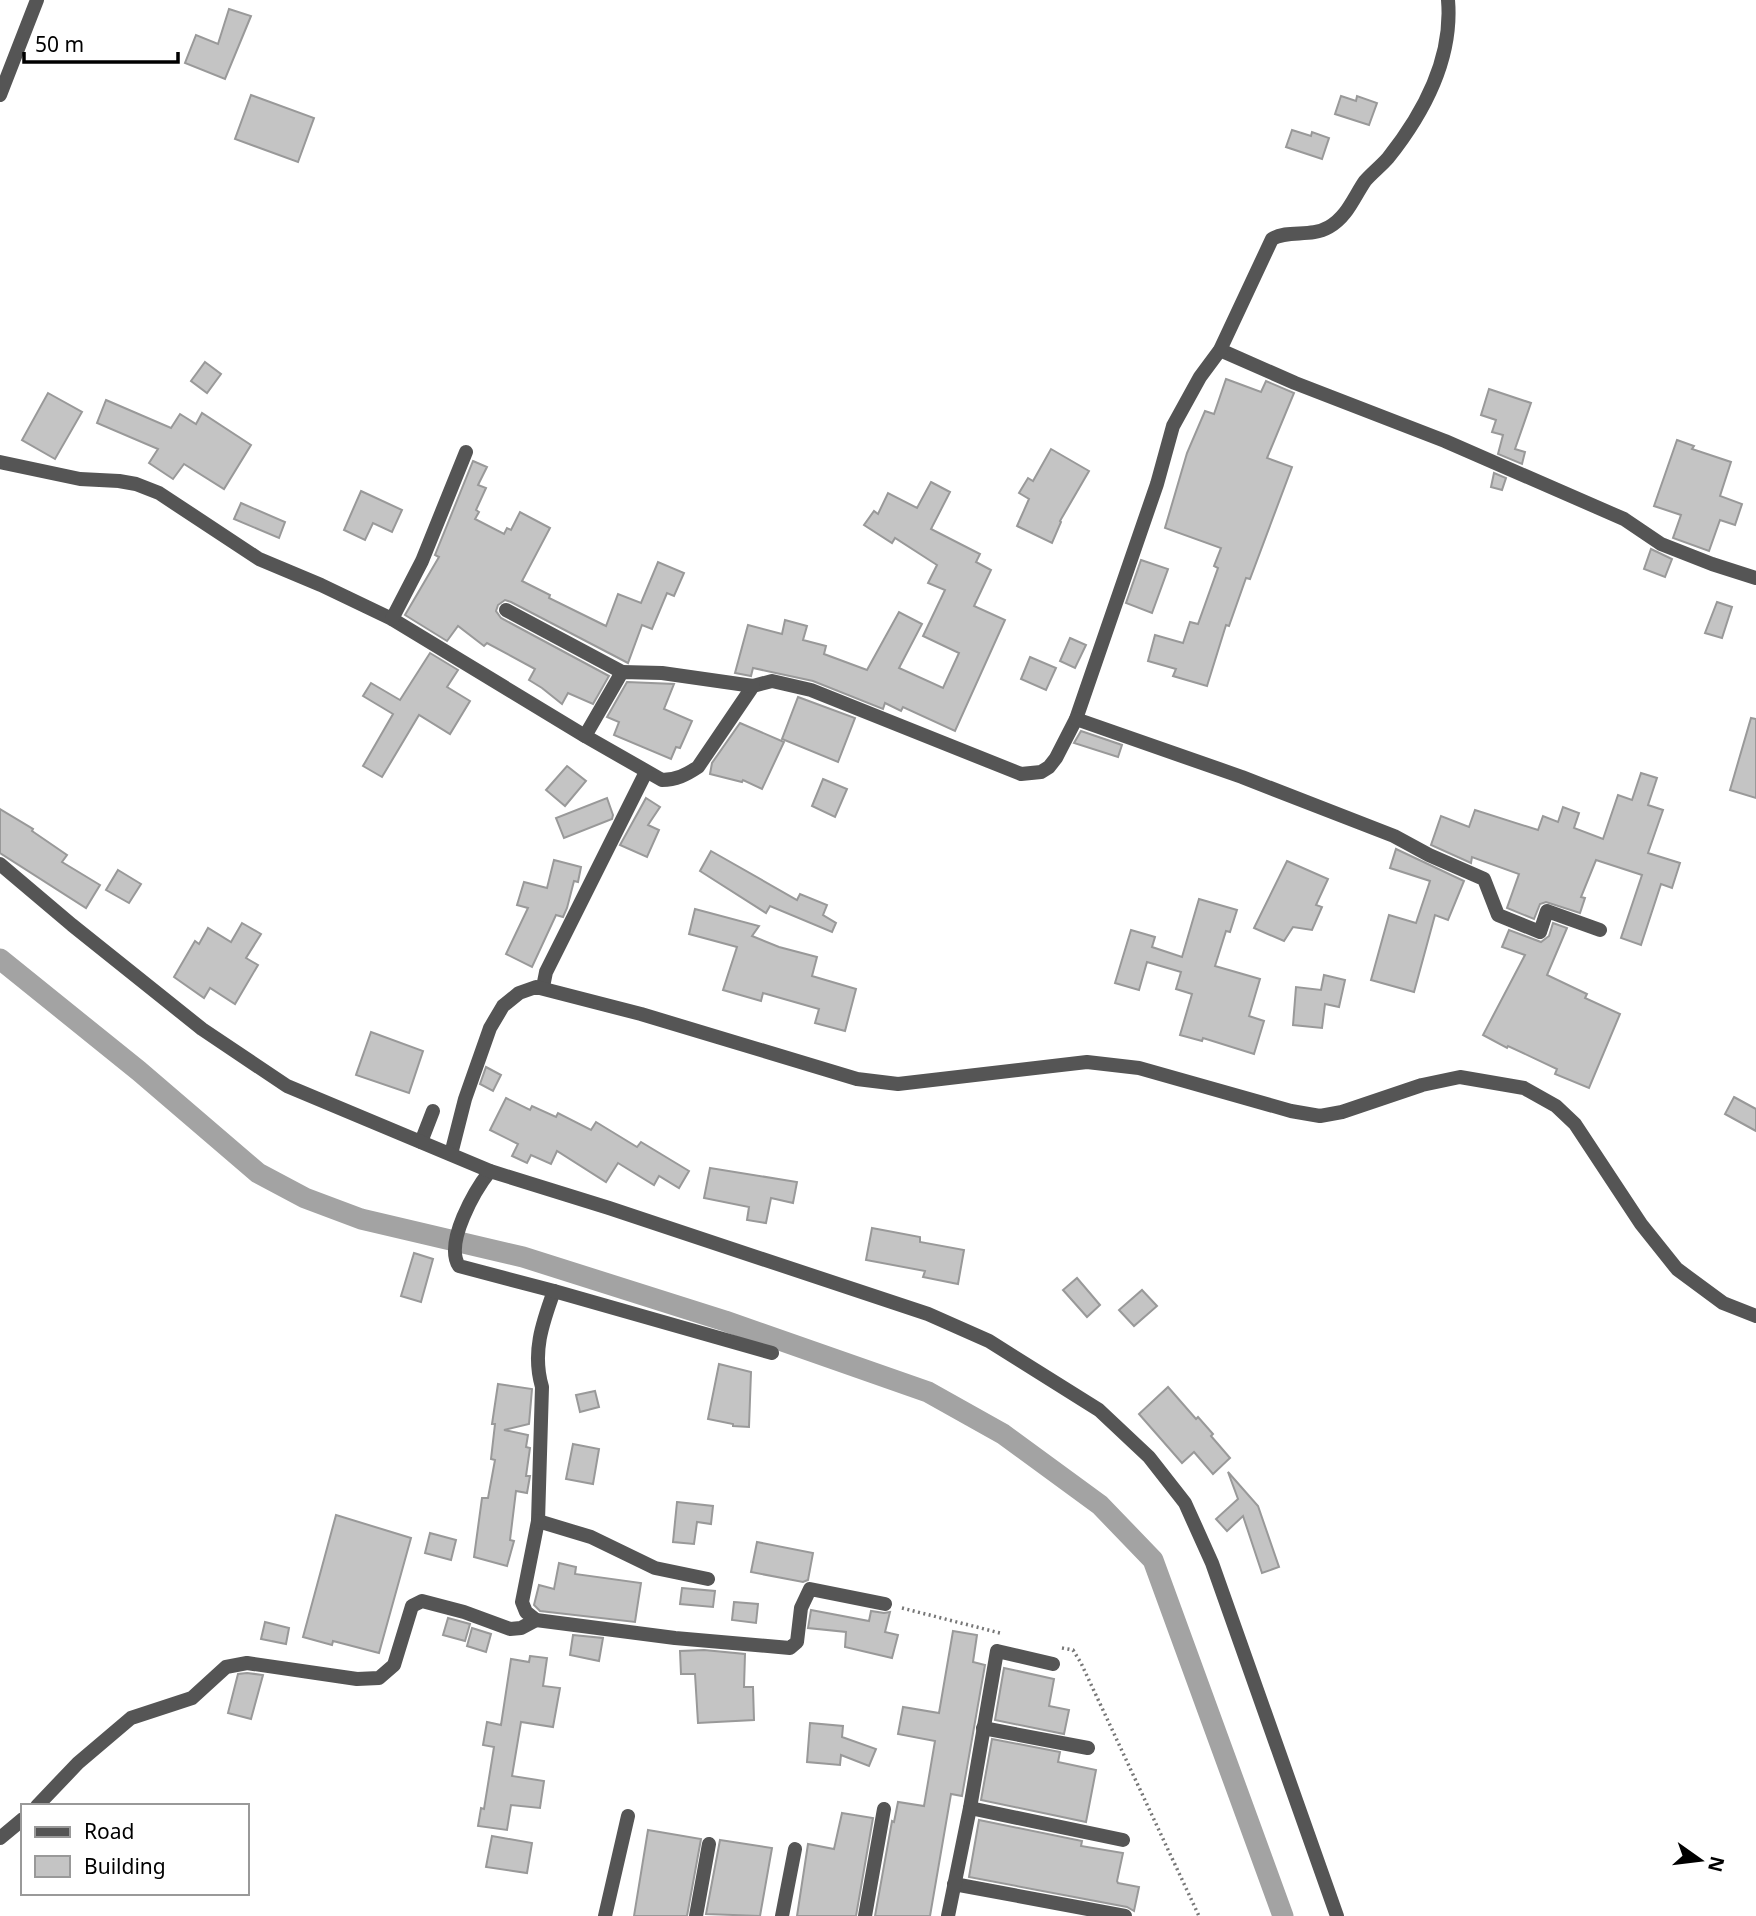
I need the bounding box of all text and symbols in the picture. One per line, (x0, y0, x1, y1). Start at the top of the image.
scale bar (24, 21, 178, 65)
text: 50 m (35, 30, 84, 58)
legend (21, 1804, 248, 1895)
text: Road (84, 1817, 134, 1845)
north arrow (1665, 1825, 1735, 1895)
text: Building (84, 1852, 166, 1880)
text: N (1702, 1853, 1731, 1875)

